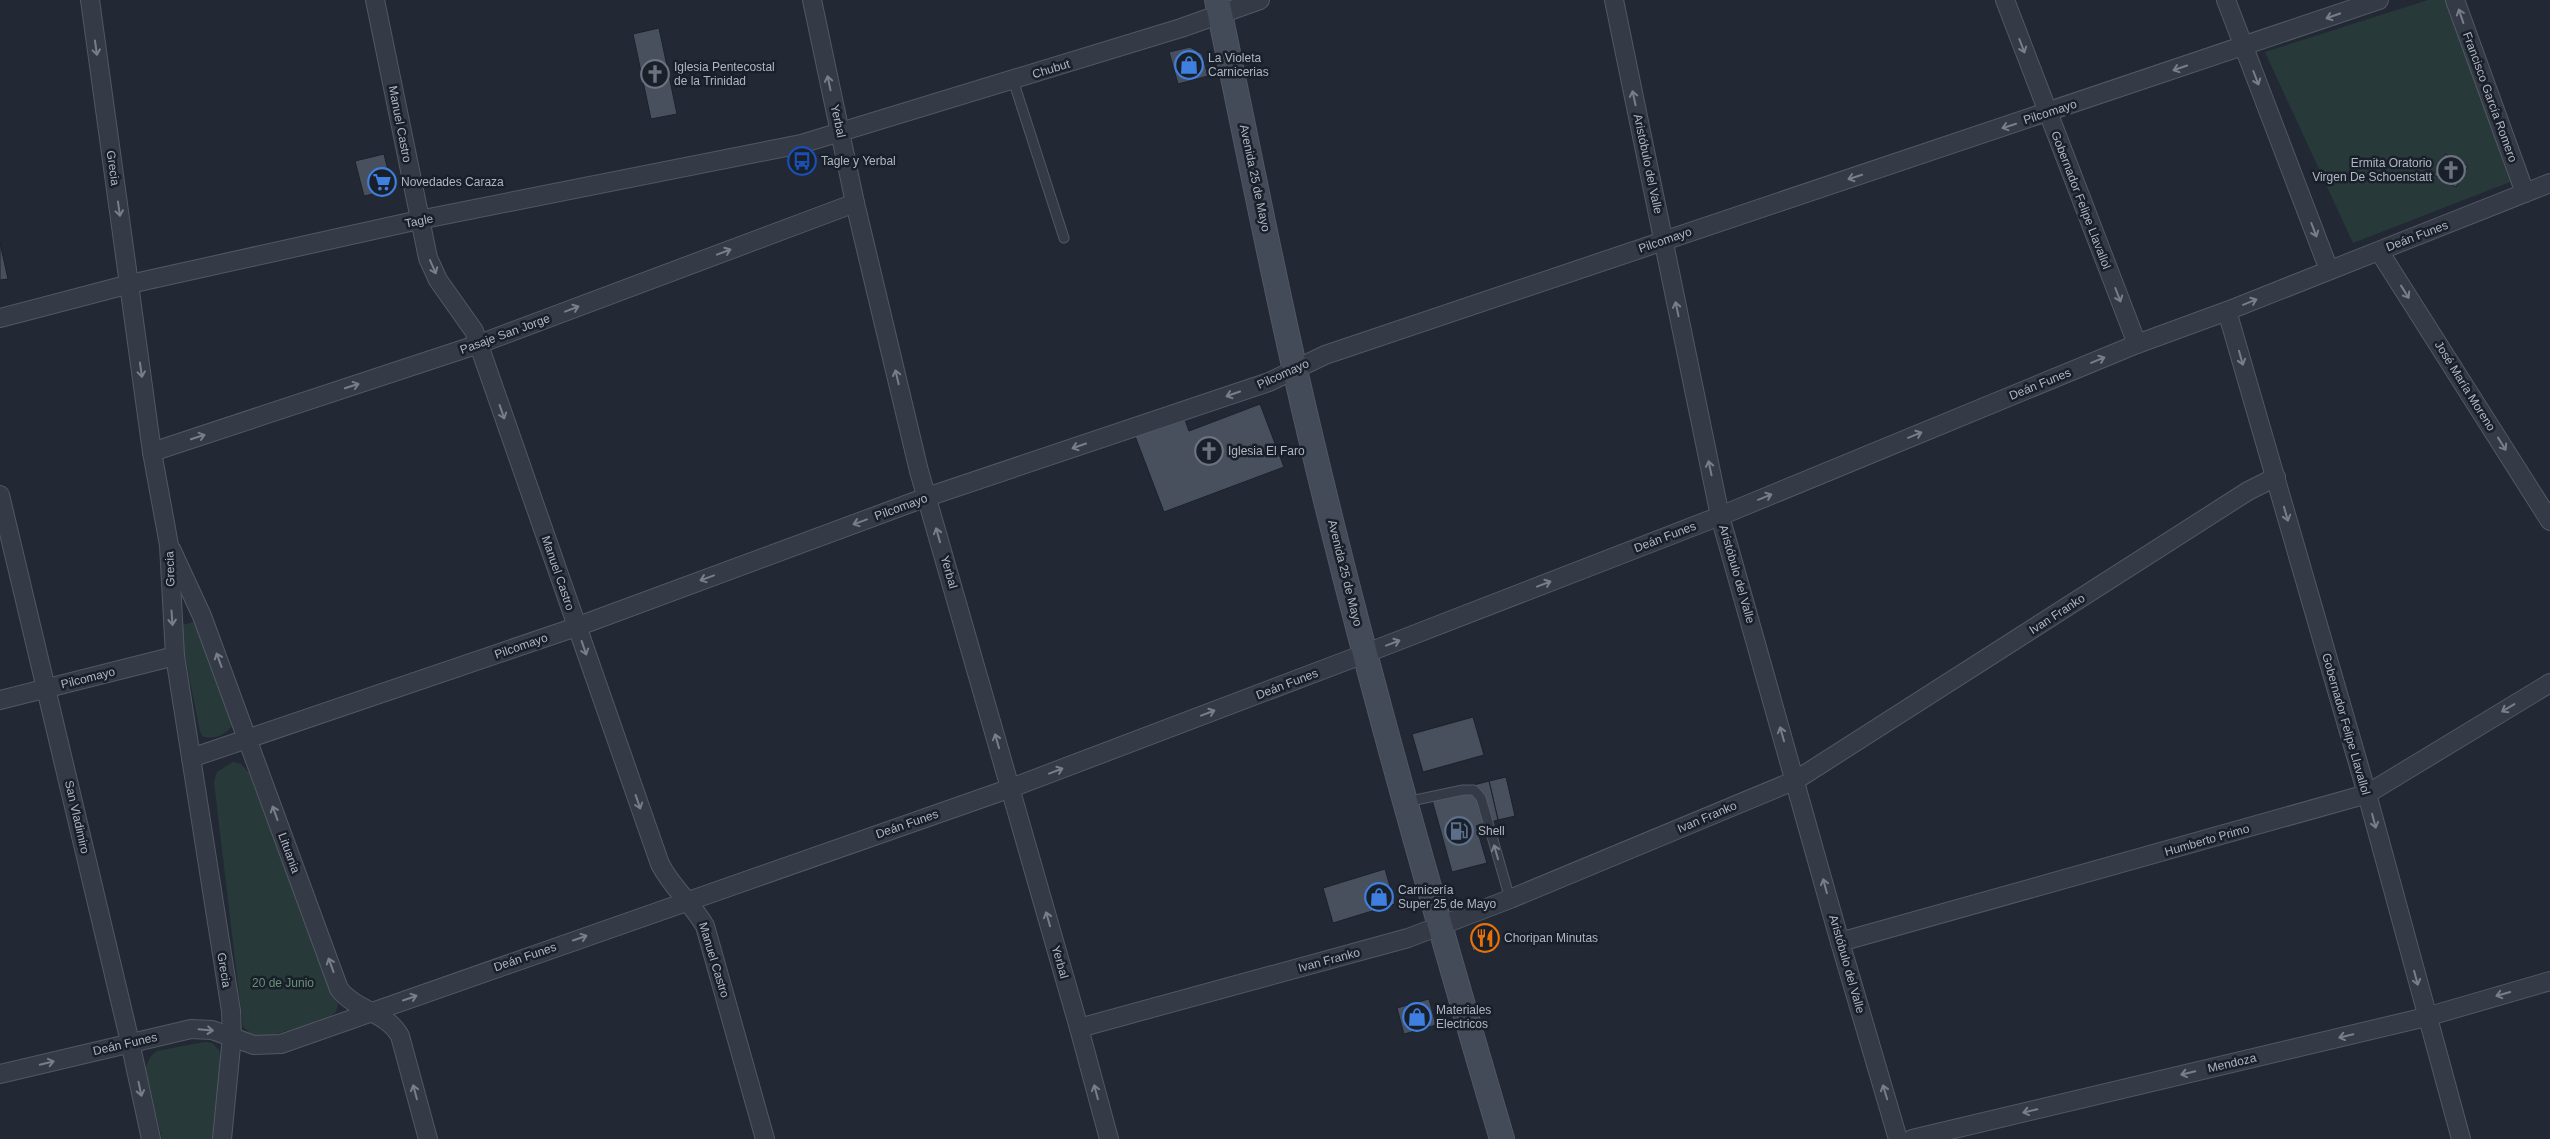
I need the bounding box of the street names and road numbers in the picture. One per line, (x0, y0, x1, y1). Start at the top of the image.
street label: Francisco García Romero (2460, 30, 2520, 164)
street label: Chubut (1030, 56, 1072, 81)
street label: Manuel Castro (386, 84, 414, 164)
street label: Pilcomayo (2022, 97, 2079, 127)
street label: Yerbal (828, 103, 848, 139)
street label: Aristóbulo del Valle (1631, 113, 1666, 216)
street label: Avenida 25 de Mayo (1237, 123, 1273, 233)
street label: Gobernador Felipe Llavallol (2048, 129, 2114, 271)
street label: Grecia (104, 150, 122, 187)
street label: Tagle (404, 211, 435, 231)
street label: Deán Funes (2384, 218, 2450, 254)
street label: Pilcomayo (1637, 224, 1694, 256)
street label: Pasaje San Jorge (458, 311, 552, 357)
street label: José María Moreno (2432, 338, 2498, 434)
street label: Pilcomayo (1255, 356, 1311, 392)
street label: Deán Funes (2007, 365, 2073, 403)
street label: Pilcomayo (873, 491, 930, 523)
street label: Avenida 25 de Mayo (1325, 518, 1365, 628)
street label: Deán Funes (1632, 519, 1698, 555)
street label: Aristóbulo del Valle (1716, 523, 1758, 625)
street label: Manuel Castro (539, 534, 577, 612)
street label: Grecia (162, 551, 178, 587)
street label: Yerbal (938, 554, 960, 590)
street label: Ivan Franko (2027, 591, 2088, 637)
street label: Pilcomayo (493, 630, 550, 662)
street label: Gobernador Felipe Llavallol (2319, 652, 2373, 796)
street label: Pilcomayo (59, 664, 117, 691)
street label: Deán Funes (1254, 666, 1320, 702)
street label: San Vladimiro (62, 779, 92, 855)
street label: Ivan Franko (1675, 798, 1739, 836)
street label: Deán Funes (874, 807, 940, 841)
street label: Humberto Primo (2163, 821, 2251, 859)
street label: Lituania (275, 831, 303, 875)
street label: Aristóbulo del Valle (1826, 913, 1868, 1015)
street label: Manuel Castro (696, 921, 732, 1000)
street label: Deán Funes (492, 940, 558, 974)
street label: Yerbal (1049, 944, 1071, 980)
street label: Ivan Franko (1297, 945, 1362, 975)
street label: Grecia (214, 951, 234, 989)
street label: Deán Funes (92, 1030, 158, 1058)
street label: Mendoza (2206, 1051, 2258, 1075)

